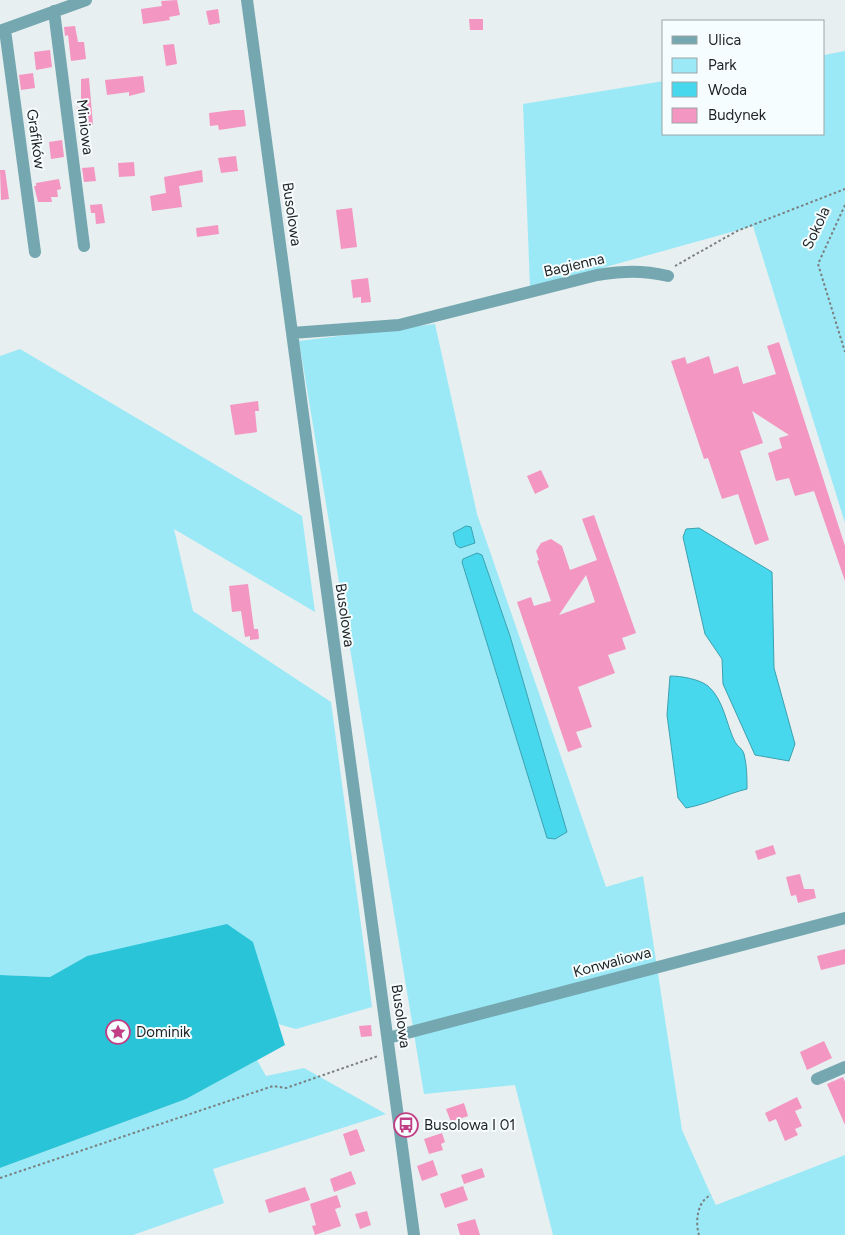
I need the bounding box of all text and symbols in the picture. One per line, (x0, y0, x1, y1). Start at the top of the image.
legend (662, 20, 825, 135)
text: Ulica (708, 31, 741, 49)
text: Park (708, 56, 737, 74)
text: Woda (708, 81, 747, 99)
street label: Miniowa (73, 98, 97, 156)
text: Budynek (708, 106, 767, 124)
street label: Grafików (23, 108, 49, 170)
street label: Busolowa (279, 181, 305, 247)
street label: Sokola (798, 204, 834, 252)
street label: Bagienna (542, 249, 606, 281)
street label: Busolowa (332, 582, 358, 648)
street label: Konwaliowa (571, 943, 653, 981)
street label: Busolowa (388, 983, 414, 1049)
place icon: Dominik (105, 1019, 131, 1045)
place label: Dominik (136, 1023, 191, 1041)
bus stop icon: Busolowa I 01 (393, 1112, 419, 1138)
place label: Busolowa I 01 (424, 1116, 516, 1134)

